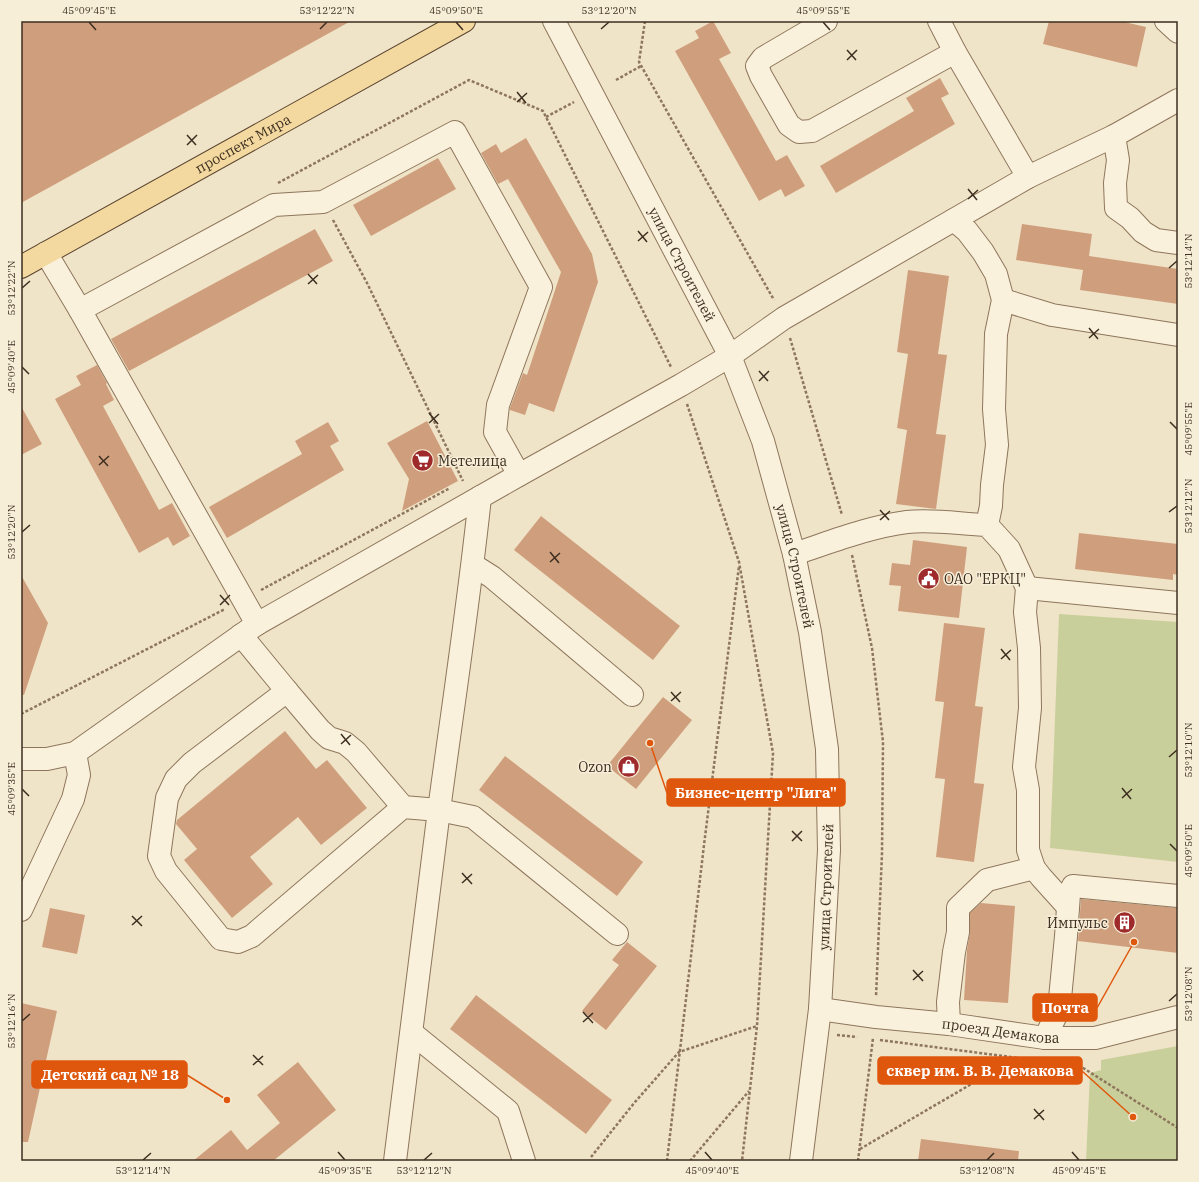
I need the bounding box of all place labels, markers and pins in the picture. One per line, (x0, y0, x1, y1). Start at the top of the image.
supermarket icon: Метелица (410, 448, 436, 474)
place label: Метелица (438, 452, 508, 470)
public building icon: ОАО "ЕРКЦ" (916, 566, 942, 592)
place label: ОАО "ЕРКЦ" (944, 570, 1026, 588)
shop icon: Ozon (615, 754, 641, 780)
place label: Ozon (578, 758, 612, 776)
callout: Бизнес-центр "Лига" (667, 779, 845, 806)
building icon: Импульс (1111, 910, 1137, 936)
place label: Импульс (1047, 914, 1108, 932)
callout: Почта (1033, 994, 1097, 1021)
callout: сквер им. В. В. Демакова (878, 1057, 1082, 1084)
callout: Детский сад № 18 (32, 1061, 187, 1088)

